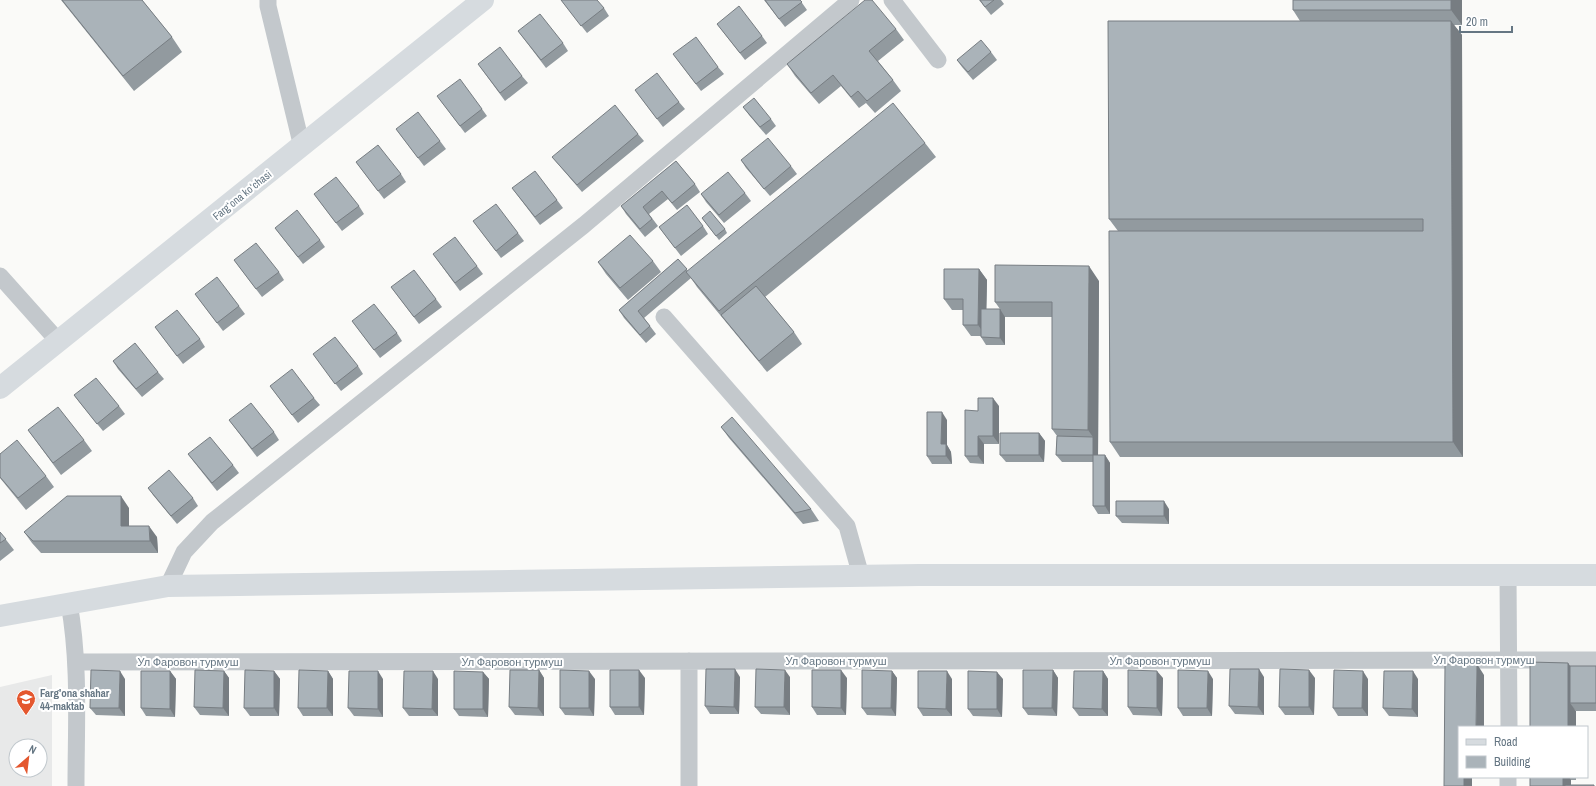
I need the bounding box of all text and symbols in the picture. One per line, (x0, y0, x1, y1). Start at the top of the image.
scale bar (1460, 8, 1512, 34)
text: 20 m (1466, 14, 1488, 30)
street label: Fargʻona koʻchasi (210, 167, 274, 223)
street label: Ул Фаровон турмуш (1434, 653, 1535, 667)
street label: Ул Фаровон турмуш (786, 654, 887, 668)
street label: Ул Фаровон турмуш (1110, 654, 1211, 668)
street label: Ул Фаровон турмуш (138, 655, 239, 669)
street label: Ул Фаровон турмуш (462, 655, 563, 669)
place label: Farg'ona shahar 44-maktab (40, 686, 110, 713)
school or university icon: Farg'ona shahar 44-maktab (15, 688, 37, 716)
legend (1458, 726, 1588, 778)
text: Road (1494, 734, 1518, 750)
north arrow (8, 738, 48, 778)
text: N (27, 741, 39, 757)
text: Building (1494, 754, 1531, 770)

